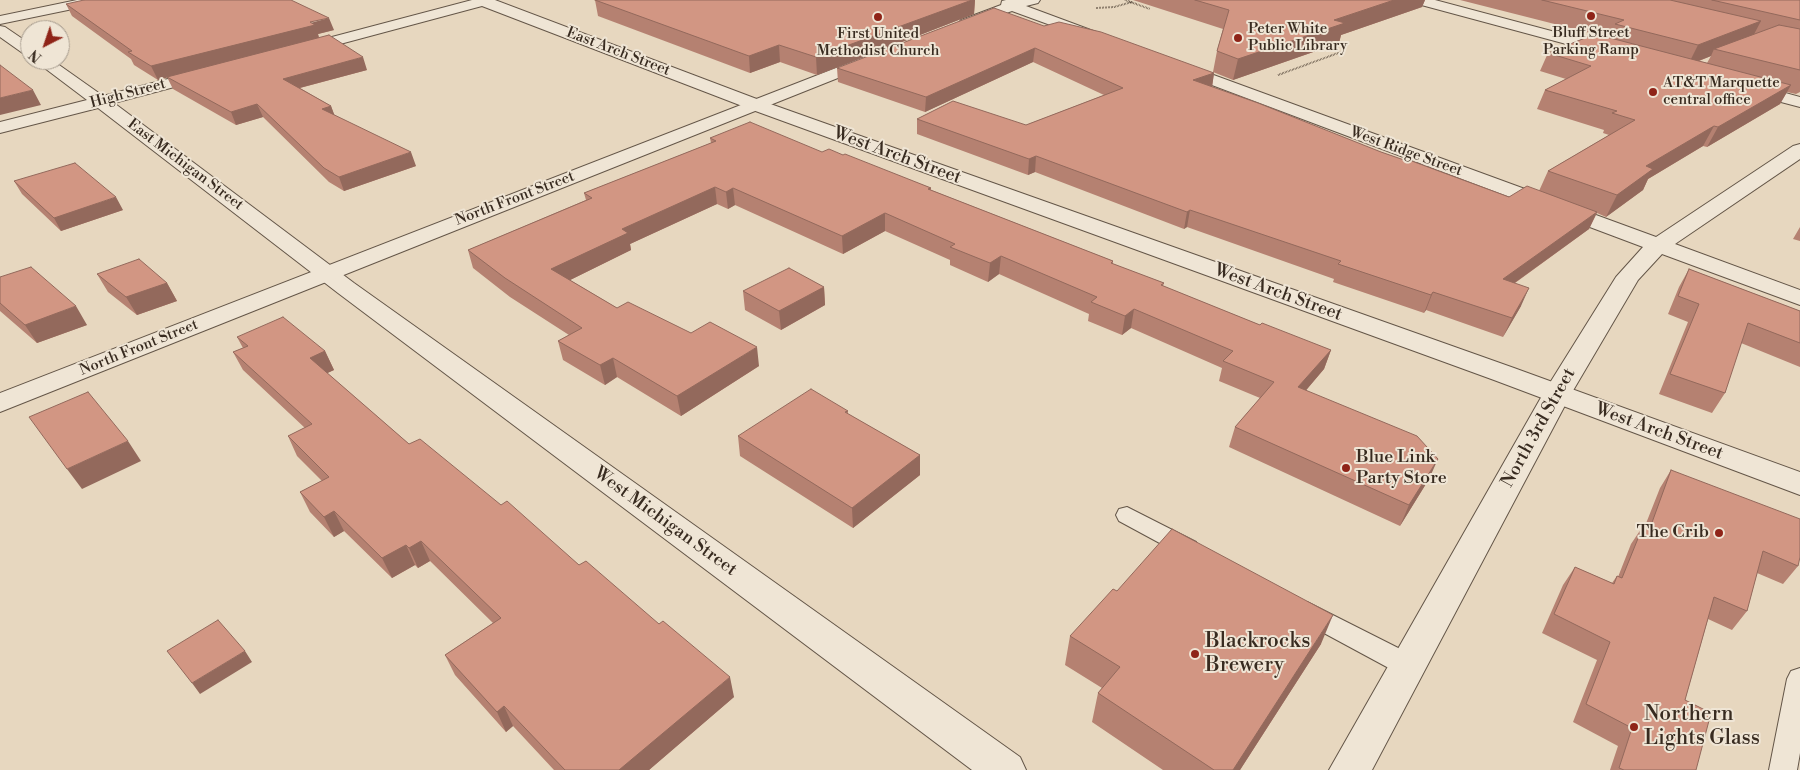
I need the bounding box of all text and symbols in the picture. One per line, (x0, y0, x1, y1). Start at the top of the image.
marker: Bluff Street Parking Ramp (1585, 10, 1597, 22)
marker: First United Methodist Church (872, 11, 884, 23)
north arrow (20, 20, 70, 70)
place label: Peter White Public Library (1248, 20, 1347, 55)
street label: East Arch Street (563, 24, 673, 80)
place label: Bluff Street Parking Ramp (1543, 24, 1639, 59)
place label: First United Methodist Church (817, 25, 939, 60)
marker: Peter White Public Library (1232, 32, 1244, 44)
text: N (26, 45, 46, 66)
place label: AT&T Marquette central office (1663, 74, 1780, 109)
street label: High Street (88, 75, 168, 113)
marker: AT&T Marquette central office (1647, 86, 1659, 98)
street label: East Michigan Street (123, 115, 247, 215)
street label: West Arch Street (830, 123, 964, 189)
street label: West Ridge Street (1347, 123, 1465, 181)
street label: North Front Street (453, 168, 577, 230)
street label: West Arch Street (1211, 260, 1345, 326)
street label: North Front Street (77, 316, 201, 380)
street label: North 3rd Street (1497, 365, 1581, 491)
street label: West Arch Street (1592, 399, 1726, 465)
place label: Blue Link Party Store (1356, 447, 1447, 489)
marker: Blue Link Party Store (1340, 462, 1352, 474)
street label: West Michigan Street (589, 463, 741, 581)
place label: The Crib (1636, 522, 1709, 544)
marker: The Crib (1713, 527, 1725, 539)
place label: Blackrocks Brewery (1205, 629, 1310, 679)
marker: Blackrocks Brewery (1189, 648, 1201, 660)
place label: Northern Lights Glass (1644, 702, 1760, 752)
marker: Northern Lights Glass (1628, 721, 1640, 733)

